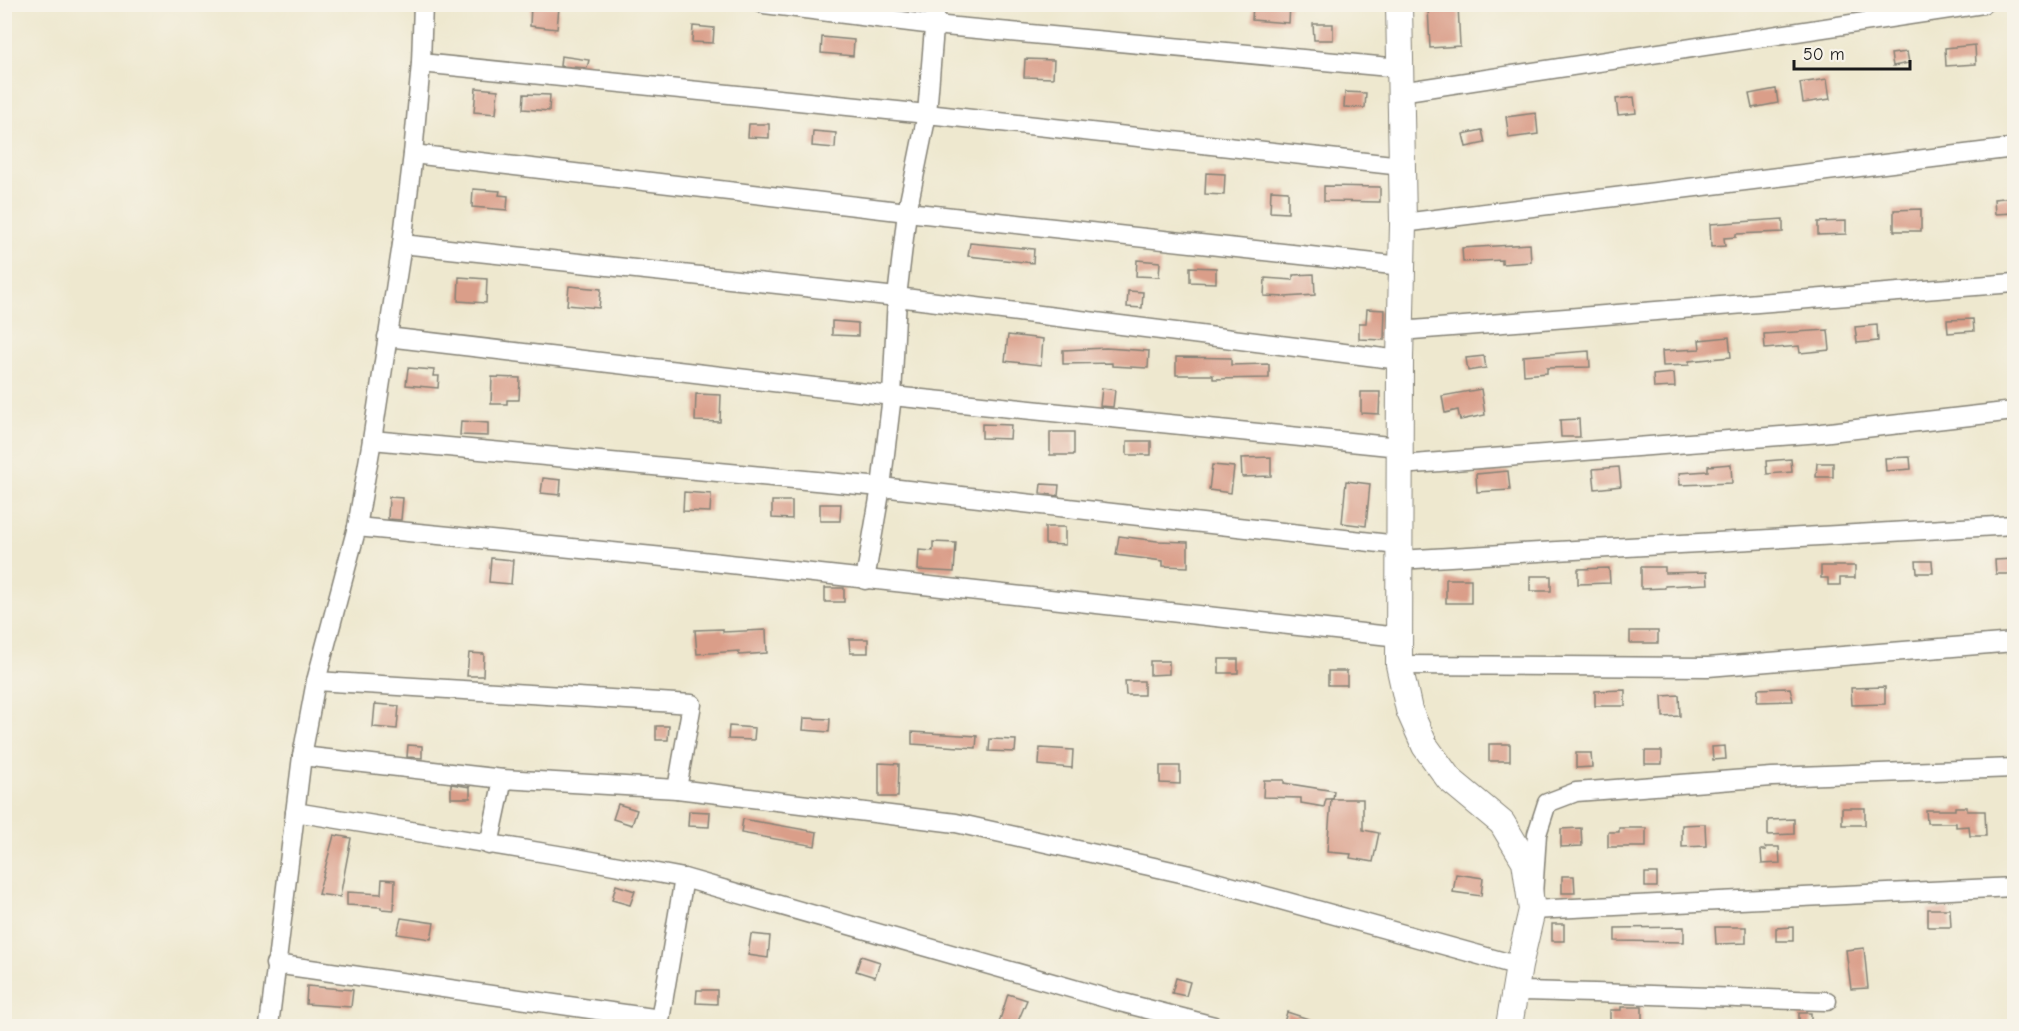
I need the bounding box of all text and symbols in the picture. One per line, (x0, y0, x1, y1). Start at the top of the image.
scale bar (1794, 33, 1910, 71)
text: 50 m (1803, 44, 1845, 65)

